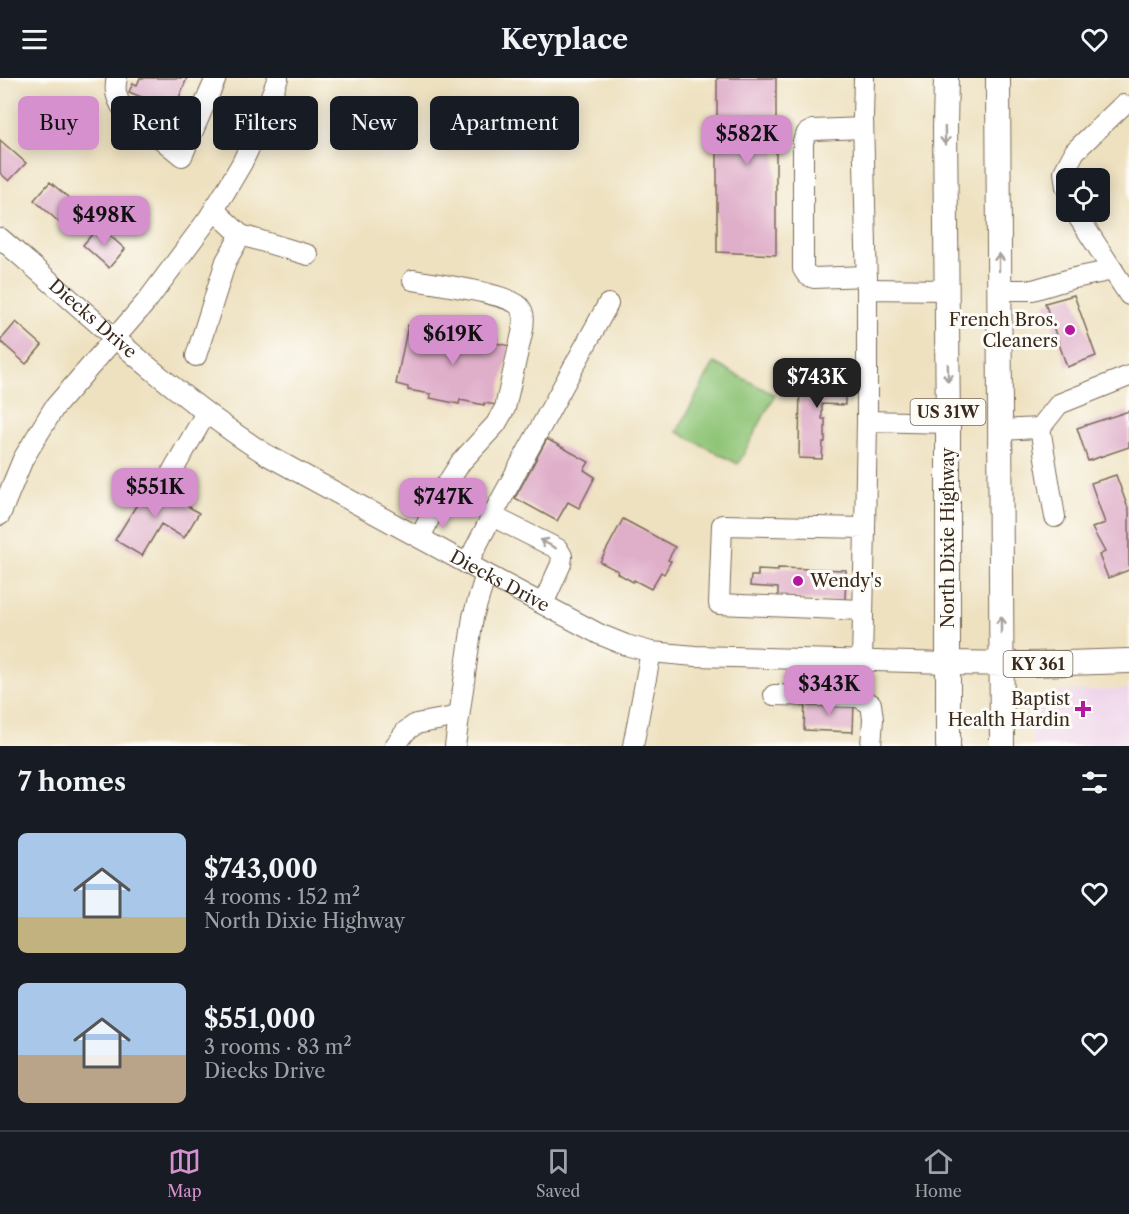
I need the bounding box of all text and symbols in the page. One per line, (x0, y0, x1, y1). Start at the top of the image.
icon: menu (18, 23, 51, 56)
text: Keyplace (501, 23, 628, 56)
icon: heart (1078, 23, 1111, 56)
chip: Buy (18, 96, 99, 150)
chip: Rent (111, 96, 201, 150)
chip: Filters (213, 96, 318, 150)
chip: New (330, 96, 418, 150)
chip: Apartment (430, 96, 579, 150)
pin: $582K (705, 115, 789, 166)
text: $582K (716, 122, 778, 146)
one-way arrow (939, 126, 951, 146)
map controls (1056, 168, 1110, 222)
button: locate (1056, 168, 1110, 222)
pin: $498K (62, 196, 146, 247)
text: $498K (72, 203, 136, 227)
one-way arrow (993, 252, 1005, 272)
street label: Diecks Drive (44, 274, 141, 363)
place label: French Bros. Cleaners (949, 309, 1058, 352)
pin: $619K (411, 315, 495, 366)
text: $619K (423, 322, 483, 346)
marker: French Bros. Cleaners (1063, 323, 1077, 337)
pin: $743K (775, 358, 859, 409)
one-way arrow (942, 363, 953, 383)
text: $743K (787, 365, 847, 389)
road number: US 31W (910, 399, 986, 425)
street label: North Dixie Highway (937, 447, 959, 629)
pin: $551K (113, 468, 197, 519)
text: $551K (126, 475, 184, 499)
pin: $747K (401, 478, 485, 529)
text: $747K (413, 485, 473, 509)
one-way arrow (540, 538, 557, 550)
street label: Diecks Drive (446, 546, 553, 617)
place label: Wendy's (809, 570, 882, 592)
marker: Wendy's (791, 574, 805, 588)
one-way arrow (995, 615, 1007, 635)
road number: KY 361 (1004, 651, 1072, 677)
pin: $343K (787, 665, 871, 716)
text: $343K (798, 672, 860, 696)
place label: Baptist Health Hardin (948, 688, 1071, 731)
marker: Baptist Health Hardin (1074, 700, 1092, 718)
text: 7 homes (18, 766, 126, 798)
icon: filters (1078, 766, 1111, 799)
text: $743,000 (204, 853, 318, 885)
icon: home (66, 857, 138, 929)
icon: heart (1078, 877, 1111, 910)
text: 4 rooms · 152 m² (204, 885, 360, 909)
text: North Dixie Highway (204, 909, 405, 933)
text: $551,000 (204, 1003, 315, 1035)
icon: home (66, 1007, 138, 1079)
icon: heart (1078, 1027, 1111, 1060)
text: 3 rooms · 83 m² (204, 1035, 352, 1059)
text: Diecks Drive (204, 1059, 326, 1083)
tab: Map (167, 1145, 202, 1201)
tab: Saved (536, 1145, 580, 1201)
tab: Home (915, 1145, 962, 1201)

